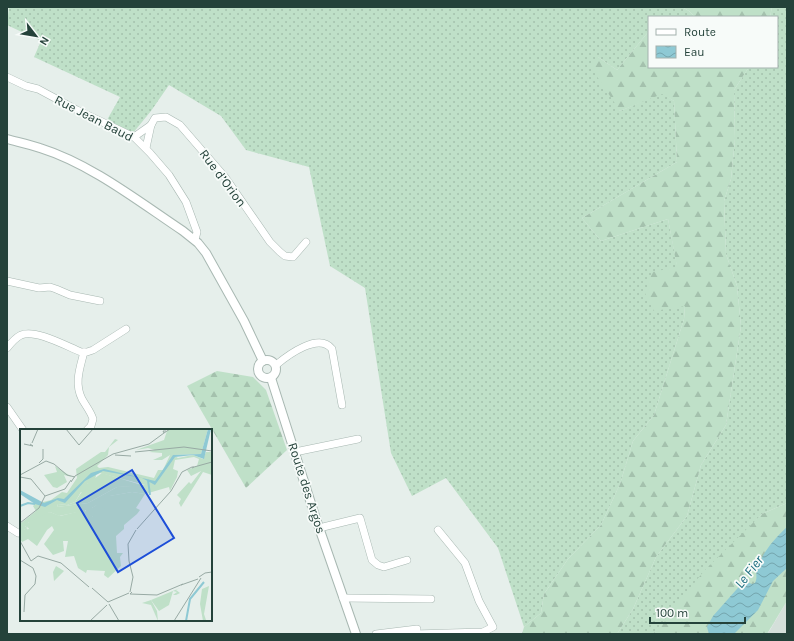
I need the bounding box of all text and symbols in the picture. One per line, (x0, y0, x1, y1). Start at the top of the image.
north arrow (16, 16, 56, 56)
legend (648, 16, 778, 68)
text: Route (684, 25, 716, 39)
text: N (37, 34, 52, 48)
text: Eau (684, 45, 705, 59)
street label: Rue Jean Baud (52, 92, 136, 144)
street label: Rue d’Orion (197, 146, 249, 210)
inset map (20, 429, 212, 621)
street label: Route des Argos (285, 440, 329, 536)
water label: Le Fier (731, 551, 768, 592)
scale bar (650, 599, 745, 625)
text: 100 m (656, 606, 688, 620)

